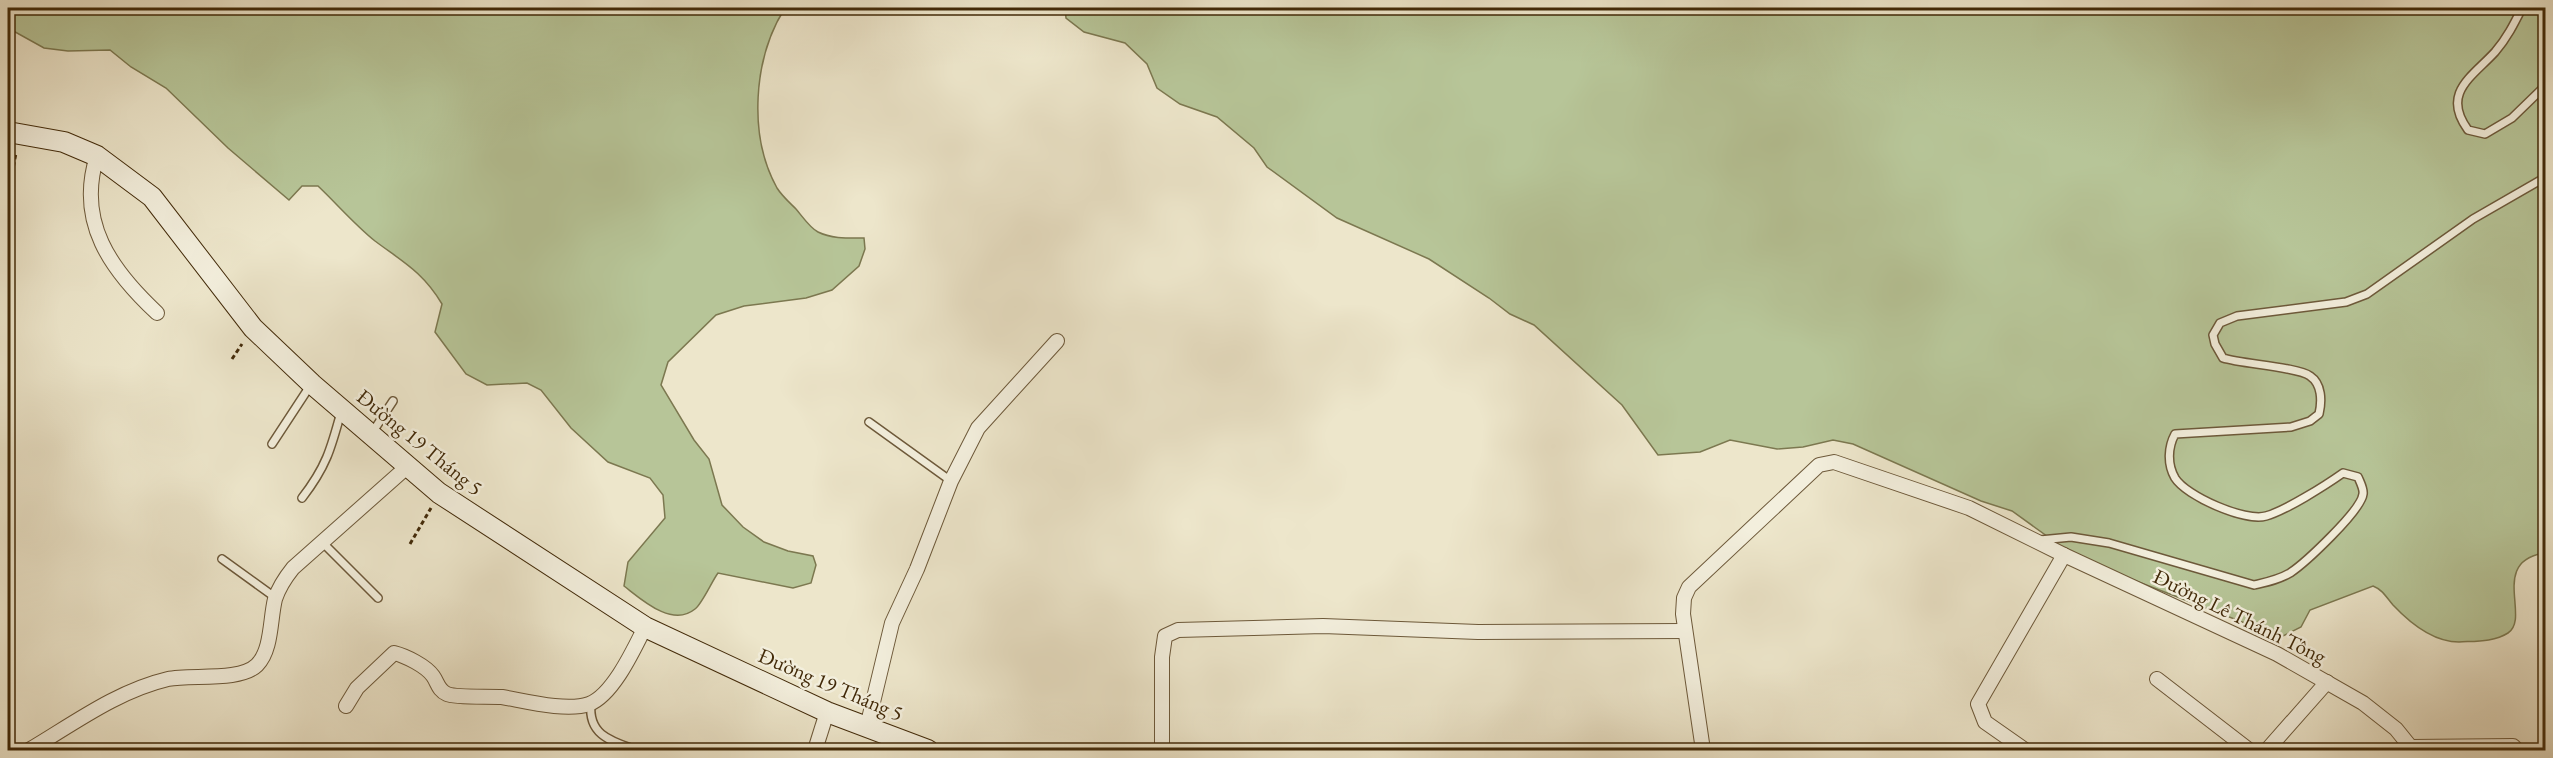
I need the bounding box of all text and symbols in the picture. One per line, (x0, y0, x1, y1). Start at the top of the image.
street label: Đường 19 Tháng 5 (351, 383, 489, 501)
street label: Đường Lê Thánh Tông (2149, 562, 2332, 670)
street label: Đường 19 Tháng 5 (754, 641, 908, 727)

